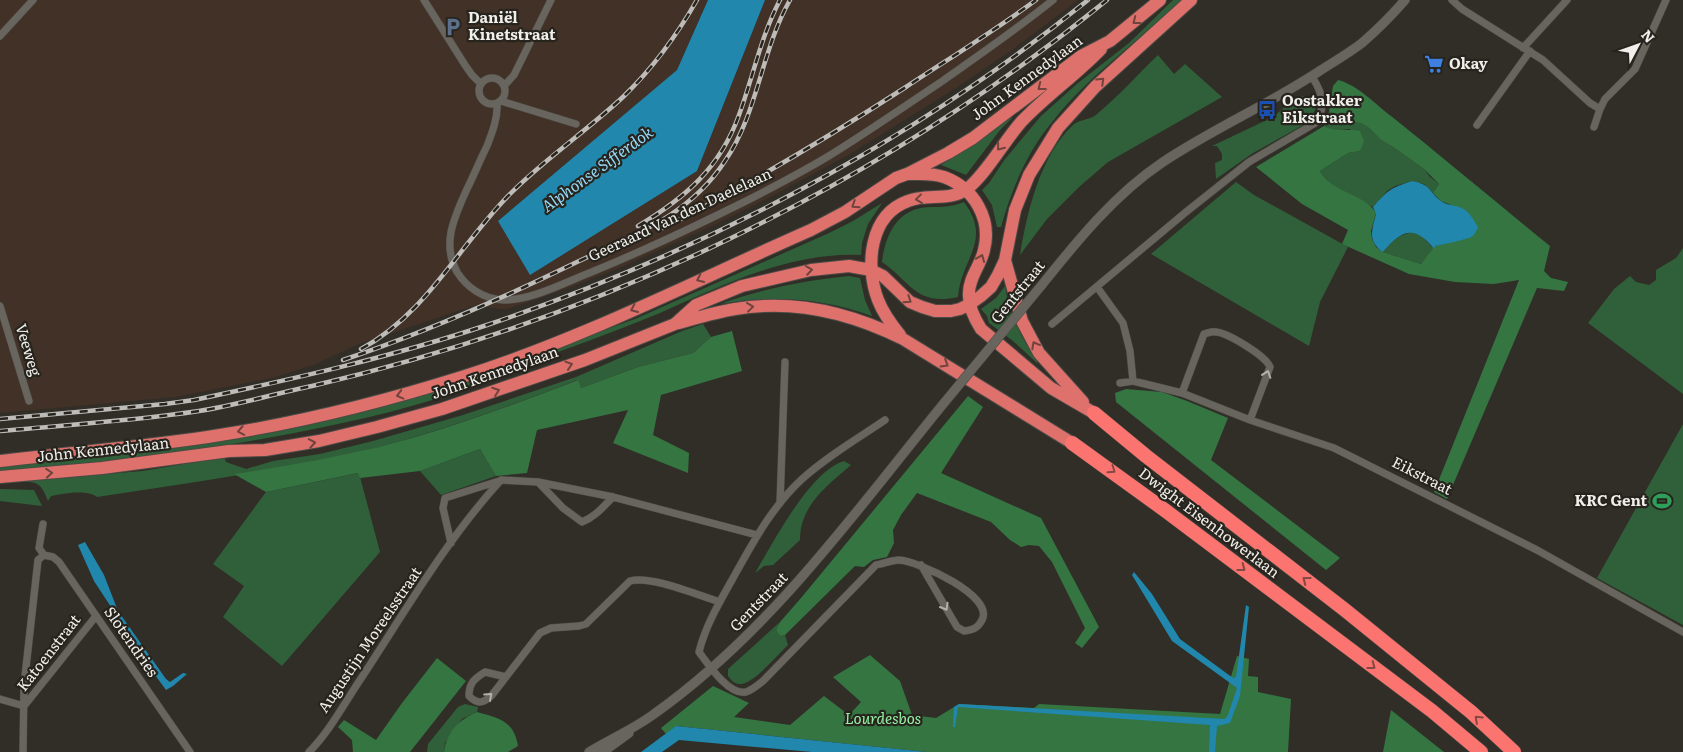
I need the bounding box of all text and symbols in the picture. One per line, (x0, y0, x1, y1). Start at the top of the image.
place label: Daniël Kinetstraat (468, 5, 556, 45)
one-way arrow (1132, 15, 1141, 24)
parking icon: Daniël Kinetstraat (442, 16, 464, 38)
north arrow (1613, 20, 1663, 70)
text: N (1637, 25, 1660, 47)
street label: John Kennedylaan (966, 28, 1087, 125)
place label: Okay (1449, 51, 1489, 74)
supermarket icon: Okay (1423, 53, 1445, 75)
one-way arrow (1096, 78, 1105, 87)
one-way arrow (1038, 81, 1047, 89)
place label: Oostakker Eikstraat (1282, 88, 1362, 128)
bus stop icon: Oostakker Eikstraat (1256, 99, 1278, 121)
water label: Alphonse Sifferdok (536, 119, 657, 217)
one-way arrow (998, 141, 1006, 150)
street label: Geeraard Van den Daelelaan (584, 161, 775, 266)
one-way arrow (915, 193, 923, 204)
one-way arrow (851, 199, 860, 209)
one-way arrow (975, 254, 985, 263)
street label: Gentstraat (984, 255, 1049, 328)
one-way arrow (805, 266, 814, 276)
one-way arrow (696, 273, 705, 283)
one-way arrow (903, 293, 912, 303)
one-way arrow (630, 302, 639, 313)
one-way arrow (746, 302, 754, 313)
street label: Veeweg (11, 320, 48, 379)
street label: John Kennedylaan (428, 339, 561, 404)
one-way arrow (1031, 341, 1041, 350)
one-way arrow (940, 358, 949, 368)
one-way arrow (565, 361, 573, 371)
one-way arrow (1261, 370, 1271, 379)
one-way arrow (491, 386, 500, 396)
one-way arrow (396, 389, 404, 399)
one-way arrow (237, 425, 246, 436)
street label: John Kennedylaan (36, 430, 170, 467)
one-way arrow (307, 438, 316, 448)
street label: Eikstraat (1389, 450, 1457, 500)
street label: Dwight Eisenhowerlaan (1134, 461, 1285, 583)
one-way arrow (1106, 464, 1116, 473)
one-way arrow (45, 468, 53, 479)
place label: KRC Gent (1575, 488, 1647, 511)
sports icon: KRC Gent (1651, 490, 1673, 512)
street label: Augustijn Moreelsstraat (311, 562, 426, 717)
one-way arrow (1236, 562, 1245, 570)
street label: Gentstraat (723, 566, 792, 636)
one-way arrow (1303, 578, 1312, 586)
street label: Slotendries (99, 601, 165, 681)
one-way arrow (939, 602, 949, 611)
street label: Katoenstraat (10, 609, 85, 695)
one-way arrow (1366, 660, 1375, 668)
one-way arrow (484, 693, 493, 702)
park label: Lourdesbos (845, 706, 921, 729)
one-way arrow (1475, 716, 1484, 725)

